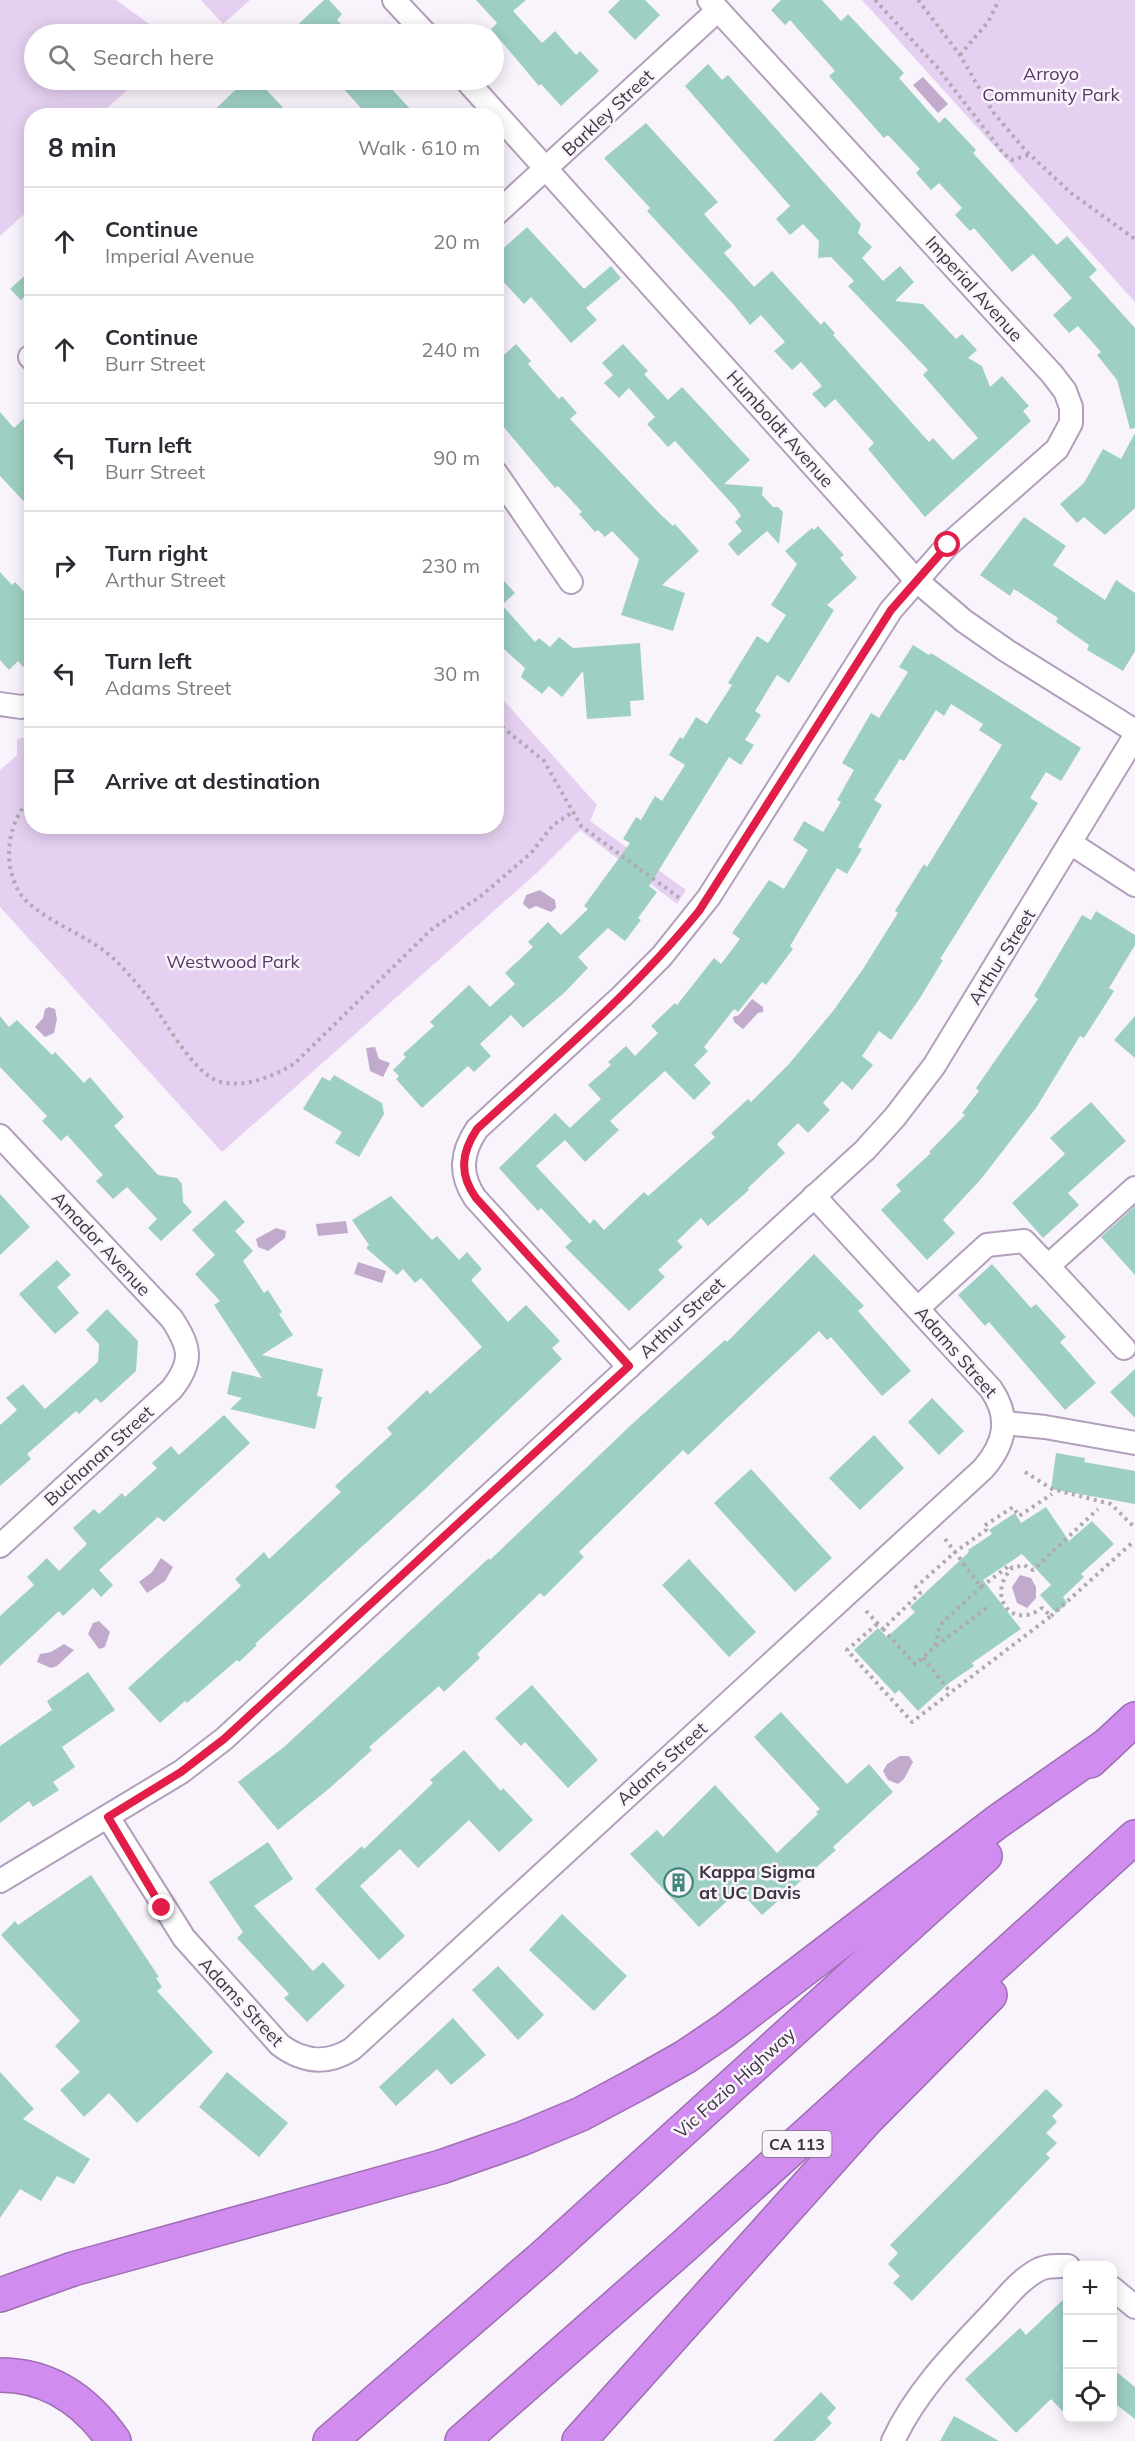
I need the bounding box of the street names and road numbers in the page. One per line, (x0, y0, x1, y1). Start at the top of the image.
street label: Barkley Street (557, 64, 658, 161)
street label: Imperial Avenue (921, 231, 1028, 346)
street label: Humboldt Avenue (722, 365, 839, 492)
street label: Arthur Street (963, 905, 1040, 1009)
street label: Amador Avenue (47, 1187, 156, 1301)
street label: Arthur Street (634, 1272, 729, 1363)
street label: Adams Street (910, 1301, 1002, 1402)
street label: Buchanan Street (39, 1400, 158, 1511)
street label: Adams Street (612, 1717, 712, 1810)
street label: Adams Street (194, 1952, 289, 2051)
street label: Vic Fazio Highway (669, 2022, 800, 2143)
road number: CA 113 (762, 2131, 832, 2157)

